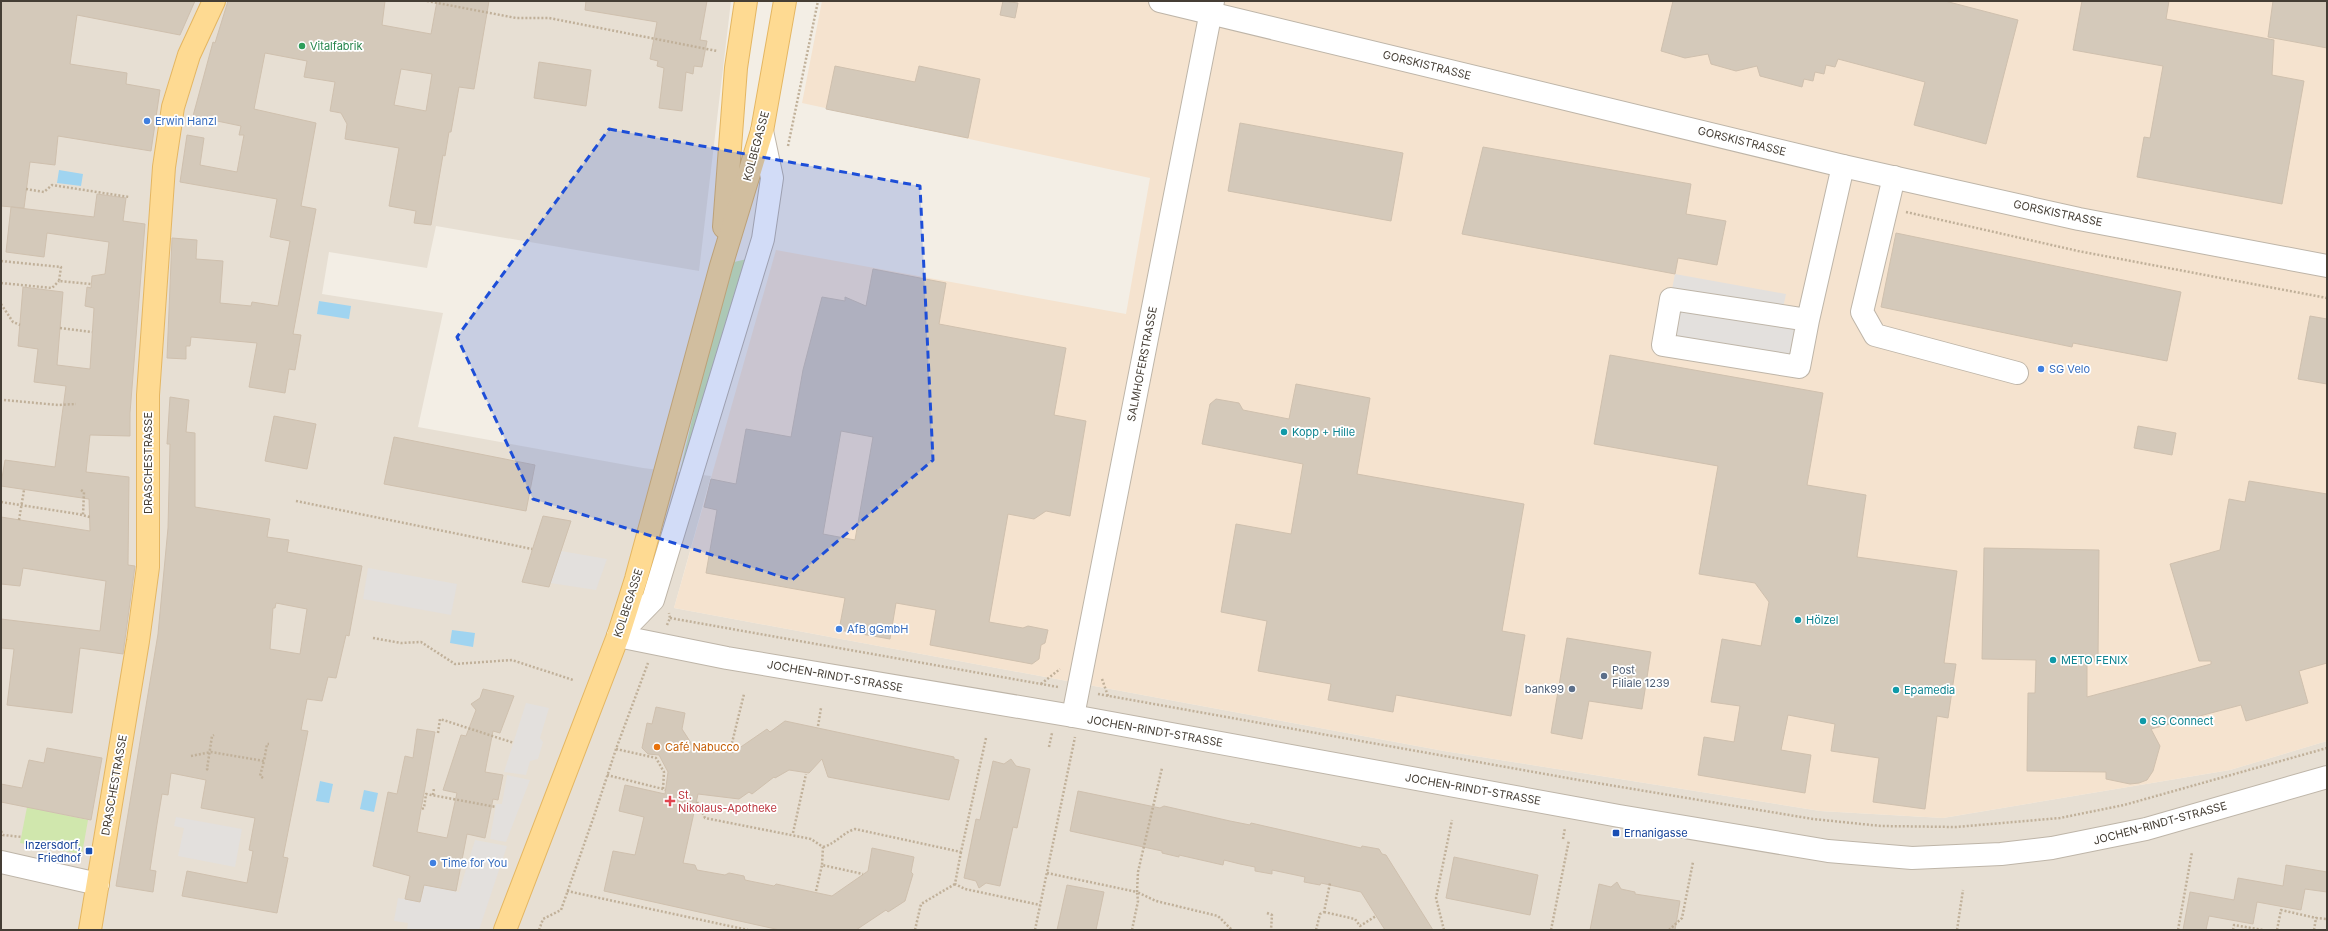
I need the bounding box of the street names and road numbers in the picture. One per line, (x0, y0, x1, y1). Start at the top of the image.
street label: GORSKISTRASSE (1381, 47, 1473, 83)
street label: KOLBEGASSE (740, 110, 772, 182)
street label: GORSKISTRASSE (1696, 123, 1788, 159)
street label: GORSKISTRASSE (2012, 197, 2104, 229)
street label: SALMHOFERSTRASSE (1124, 305, 1160, 423)
street label: DRASCHESTRASSE (141, 412, 155, 514)
street label: KOLBEGASSE (610, 567, 646, 639)
street label: JOCHEN-RINDT-STRASSE (766, 657, 904, 695)
street label: JOCHEN-RINDT-STRASSE (1086, 712, 1224, 750)
street label: DRASCHESTRASSE (98, 734, 130, 836)
street label: JOCHEN-RINDT-STRASSE (1404, 770, 1542, 808)
street label: JOCHEN-RINDT-STRASSE (2092, 798, 2228, 848)

